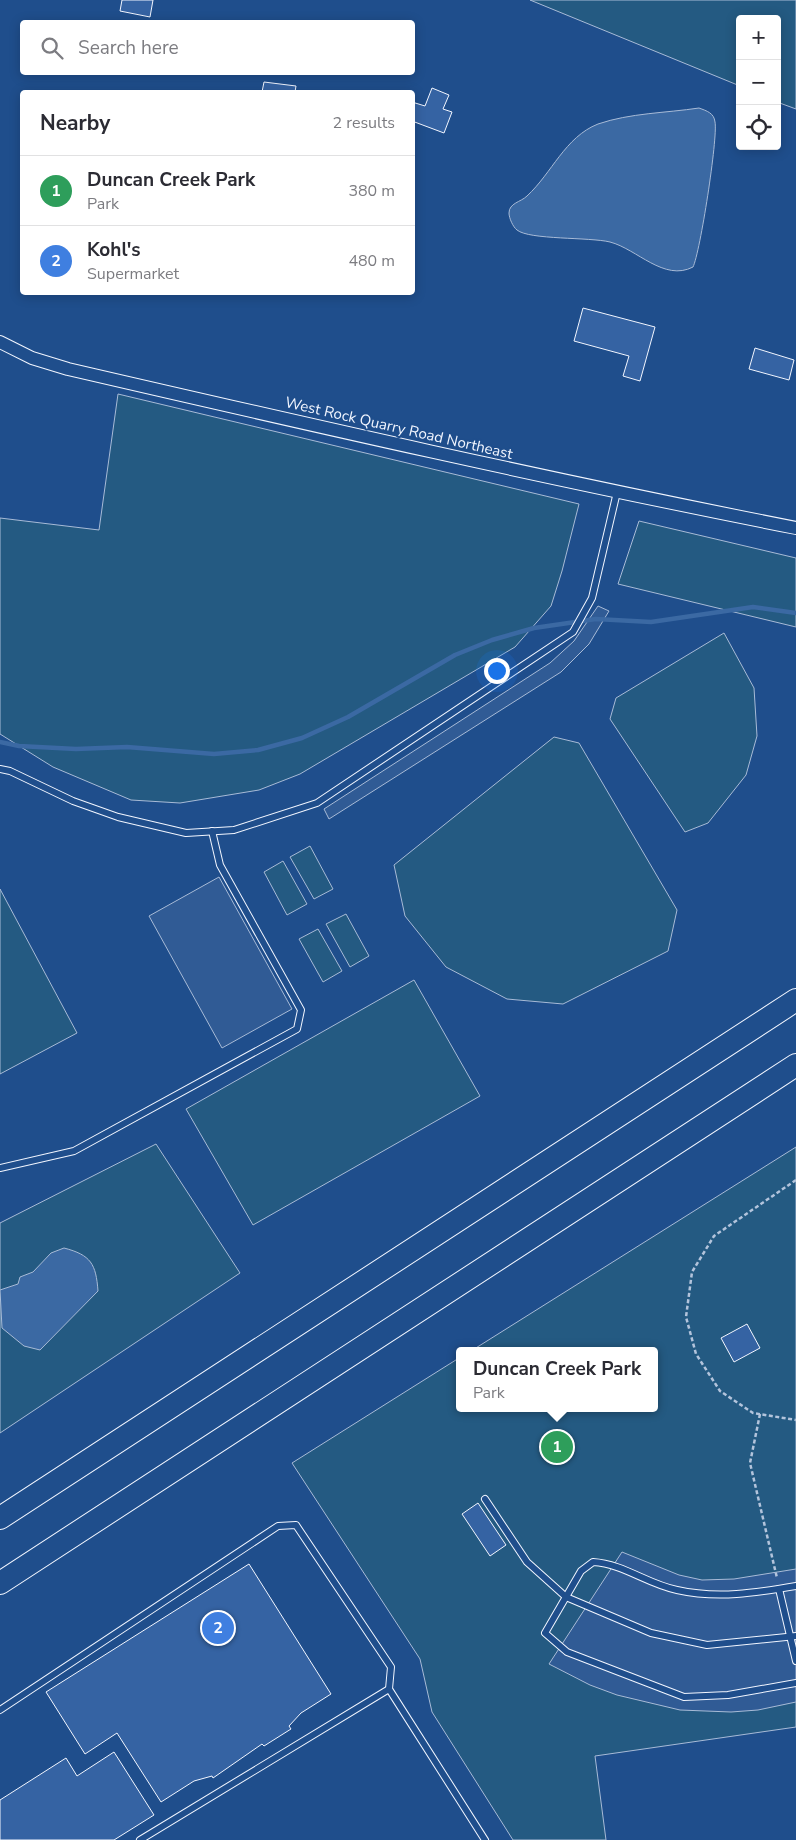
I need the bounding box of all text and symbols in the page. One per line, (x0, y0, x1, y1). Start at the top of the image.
map controls (736, 15, 781, 150)
button: + (736, 15, 781, 60)
search box (20, 20, 415, 75)
icon: search (38, 34, 66, 62)
text: Search here (78, 35, 179, 61)
button: − (736, 60, 781, 105)
button: locate (736, 105, 781, 150)
text: Nearby (40, 109, 110, 137)
text: 2 results (333, 112, 395, 134)
text: Duncan Creek Park (87, 167, 255, 193)
text: 1 (51, 180, 61, 202)
text: 380 m (348, 180, 395, 202)
text: Park (87, 193, 119, 215)
text: Kohl's (87, 237, 141, 263)
text: 2 (51, 250, 61, 272)
text: 480 m (348, 250, 395, 272)
text: Supermarket (87, 263, 179, 285)
street label: West Rock Quarry Road Northeast (283, 392, 516, 464)
your location (484, 658, 510, 684)
popup (456, 1347, 658, 1412)
text: Duncan Creek Park (473, 1356, 641, 1382)
text: Park (473, 1382, 505, 1404)
pin: 1 (541, 1428, 573, 1466)
pin: 2 (202, 1609, 234, 1647)

